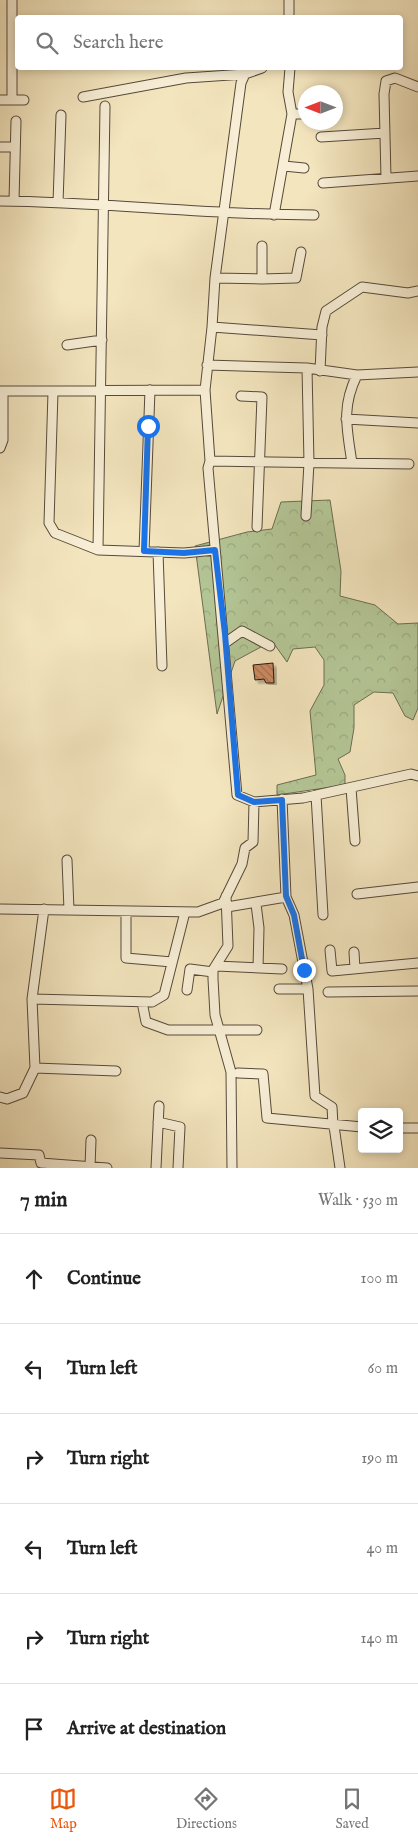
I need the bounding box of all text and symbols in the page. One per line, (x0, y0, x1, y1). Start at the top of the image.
search box (15, 15, 403, 70)
icon: search (33, 29, 61, 57)
text: Search here (73, 31, 164, 55)
north arrow (298, 85, 343, 130)
route start (137, 415, 160, 438)
route end (293, 959, 316, 982)
map controls (358, 1108, 403, 1153)
button: layers (358, 1108, 403, 1153)
text: 7 min (20, 1187, 67, 1214)
text: Walk · 530 m (318, 1191, 398, 1211)
icon: ahead (20, 1265, 48, 1293)
text: Continue (67, 1267, 141, 1291)
text: 100 m (361, 1269, 398, 1289)
icon: left (20, 1355, 48, 1383)
text: Turn left (67, 1357, 138, 1381)
text: 60 m (368, 1359, 398, 1379)
icon: right (20, 1445, 48, 1473)
text: Turn right (67, 1447, 149, 1471)
text: 190 m (361, 1449, 398, 1469)
icon: left (20, 1535, 48, 1563)
text: Turn left (67, 1537, 138, 1561)
text: 40 m (366, 1539, 398, 1559)
icon: right (20, 1625, 48, 1653)
text: Turn right (67, 1627, 149, 1651)
text: 140 m (360, 1629, 398, 1649)
icon: arrive (20, 1715, 48, 1743)
text: Arrive at destination (67, 1717, 226, 1741)
tab: Map (49, 1785, 77, 1833)
tab: Directions (176, 1785, 237, 1833)
tab: Saved (336, 1785, 369, 1833)

